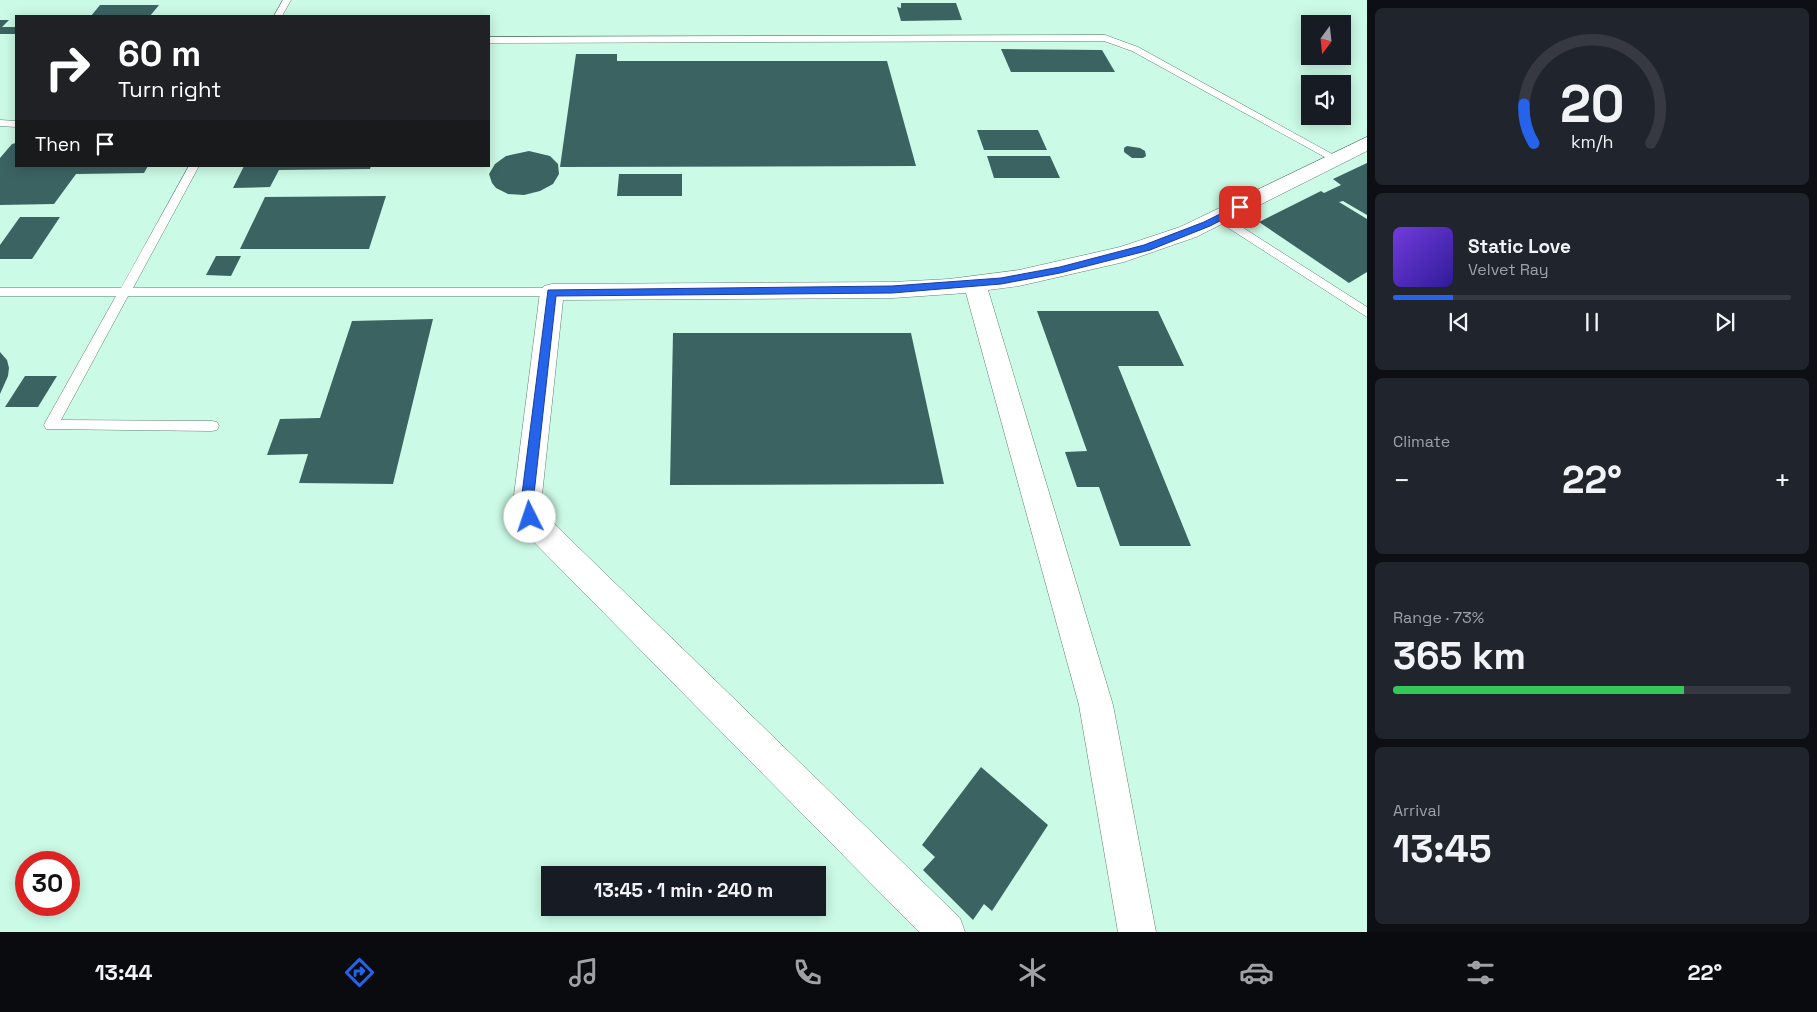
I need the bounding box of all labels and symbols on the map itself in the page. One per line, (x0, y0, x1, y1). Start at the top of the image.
north arrow (1301, 15, 1351, 65)
pin (1219, 186, 1261, 228)
position arrow (503, 490, 555, 542)
speed limit sign: 30 (15, 851, 80, 916)

